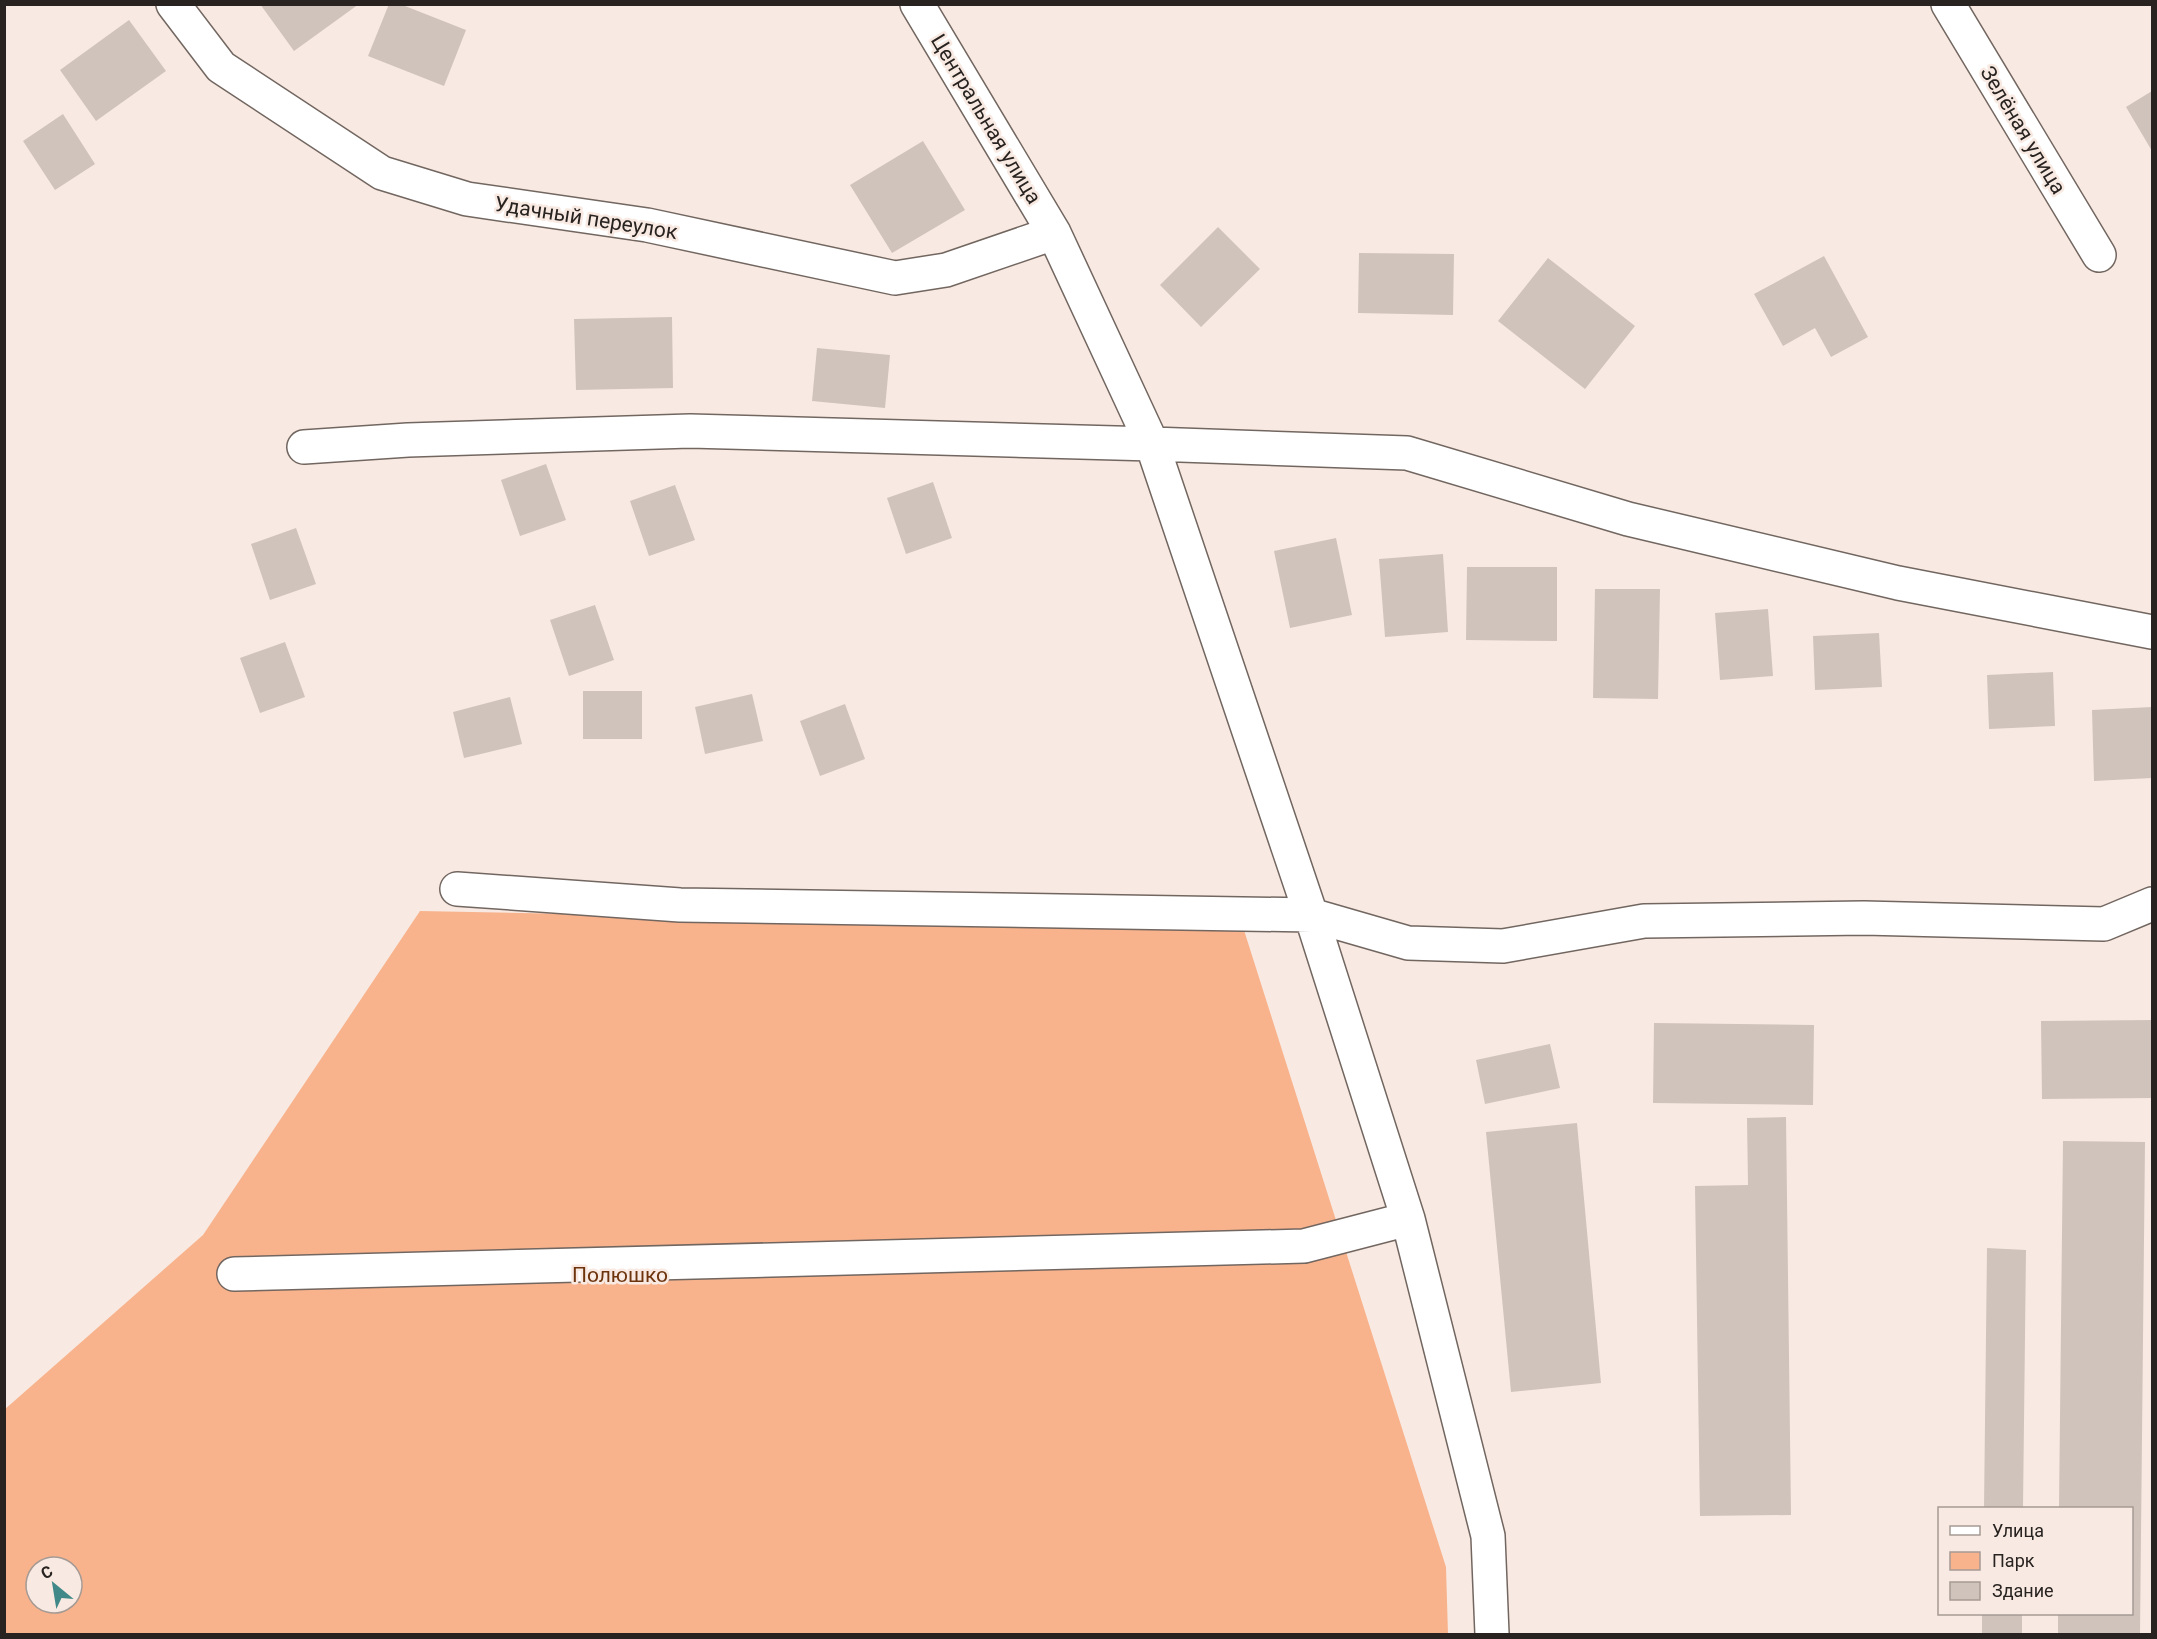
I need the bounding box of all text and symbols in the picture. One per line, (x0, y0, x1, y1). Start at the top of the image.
street label: Центральная улица (926, 30, 1046, 208)
street label: Зелёная улица (1975, 62, 2071, 198)
street label: Удачный переулок (493, 192, 680, 244)
park label: Полюшко (572, 1263, 668, 1287)
legend (1938, 1507, 2133, 1615)
text: Улица (1992, 1520, 2044, 1541)
text: Парк (1992, 1550, 2035, 1571)
north arrow (24, 1555, 84, 1615)
text: С (37, 1562, 56, 1583)
text: Здание (1992, 1580, 2054, 1601)

